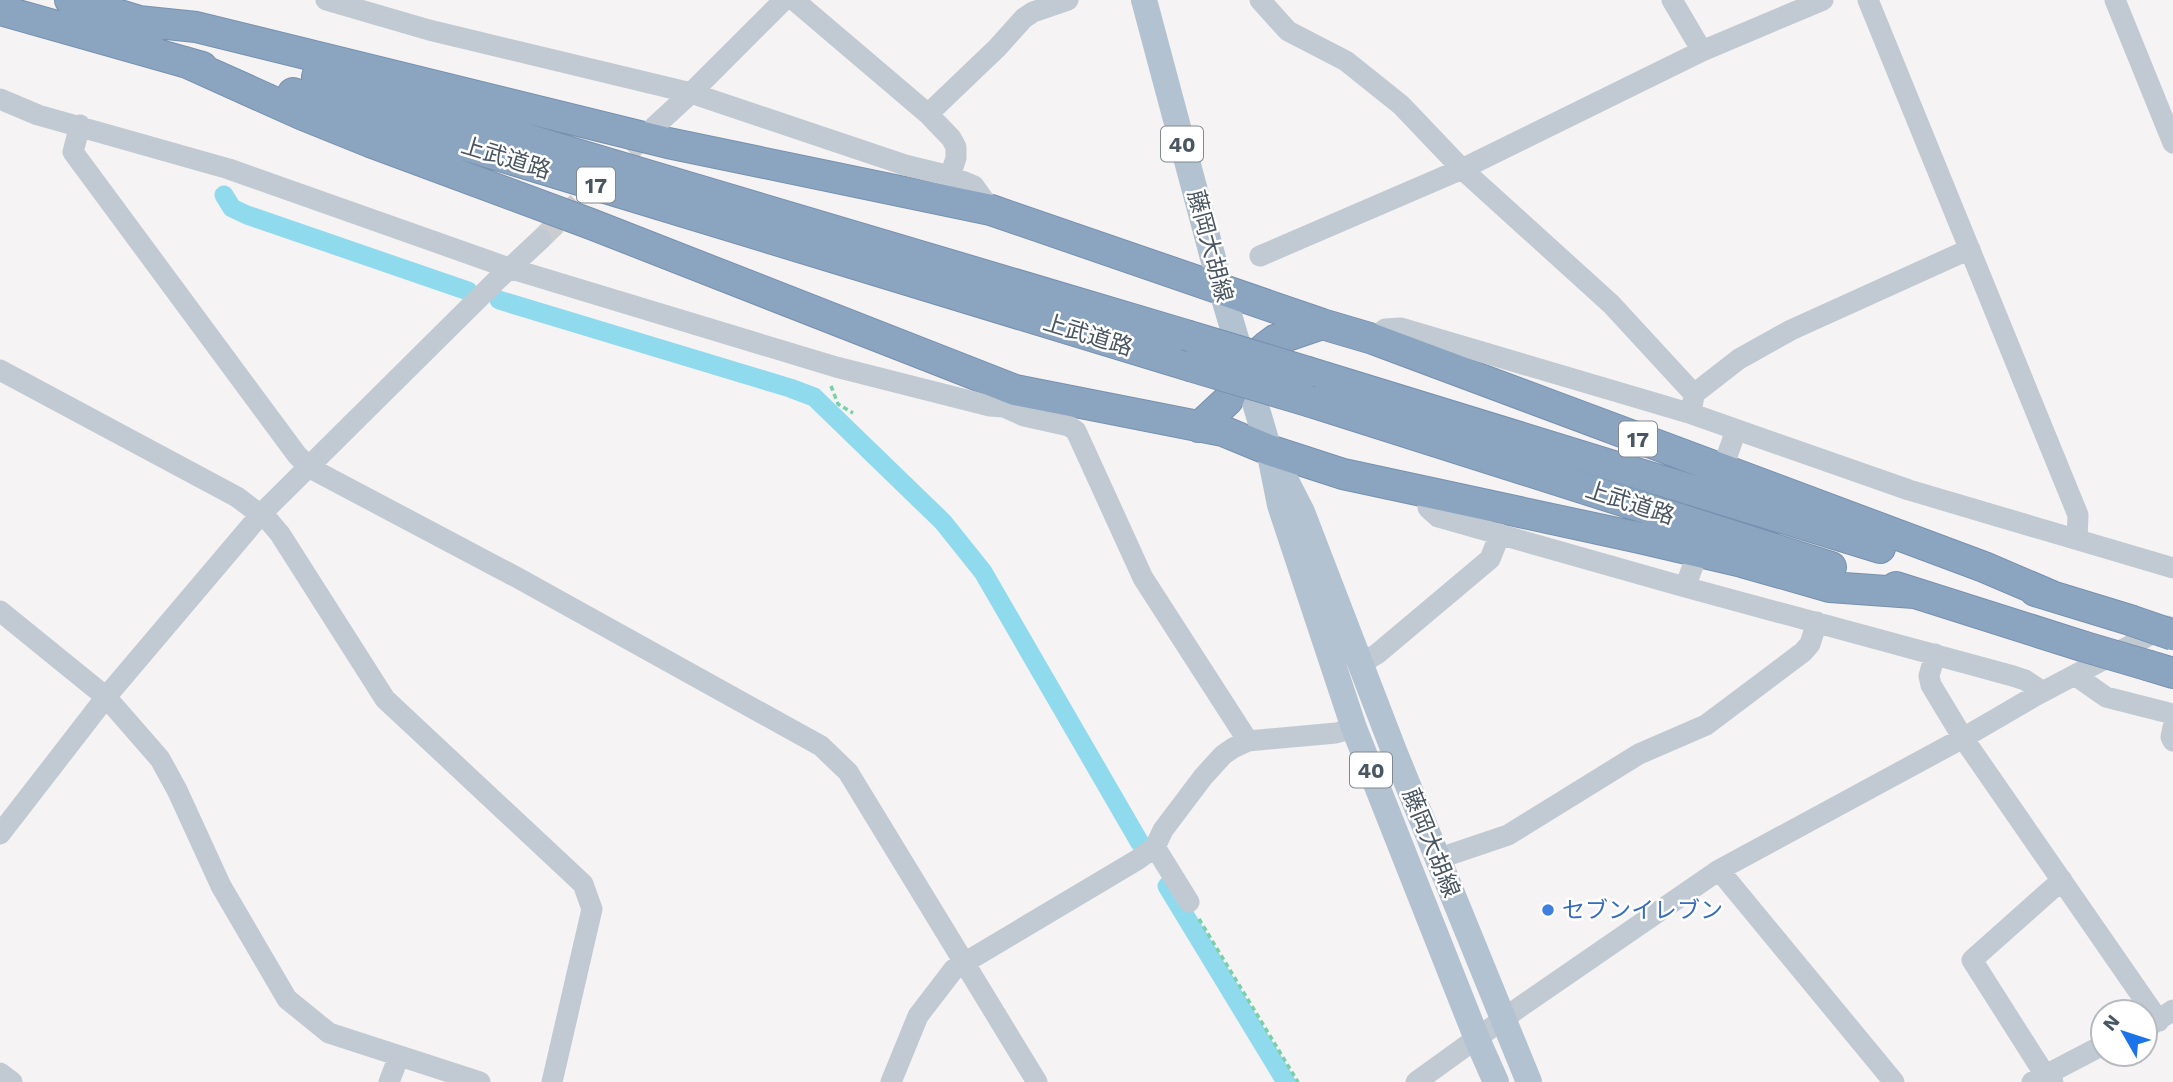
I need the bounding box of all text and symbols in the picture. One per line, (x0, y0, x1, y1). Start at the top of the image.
road number: 40 (1161, 127, 1203, 162)
street label: 上武道路 (458, 132, 554, 184)
road number: 17 (577, 168, 615, 202)
street label: 藤岡大胡線 (1182, 187, 1238, 305)
street label: 上武道路 (1040, 309, 1136, 361)
road number: 17 (1619, 422, 1657, 457)
street label: 上武道路 (1582, 476, 1678, 530)
road number: 40 (1350, 752, 1392, 788)
street label: 藤岡大胡線 (1397, 785, 1465, 901)
place label: セブンイレブン (1562, 897, 1723, 924)
marker: セブンイレブン (1540, 902, 1556, 918)
north arrow (2089, 998, 2159, 1068)
text: N (2098, 1010, 2125, 1035)

